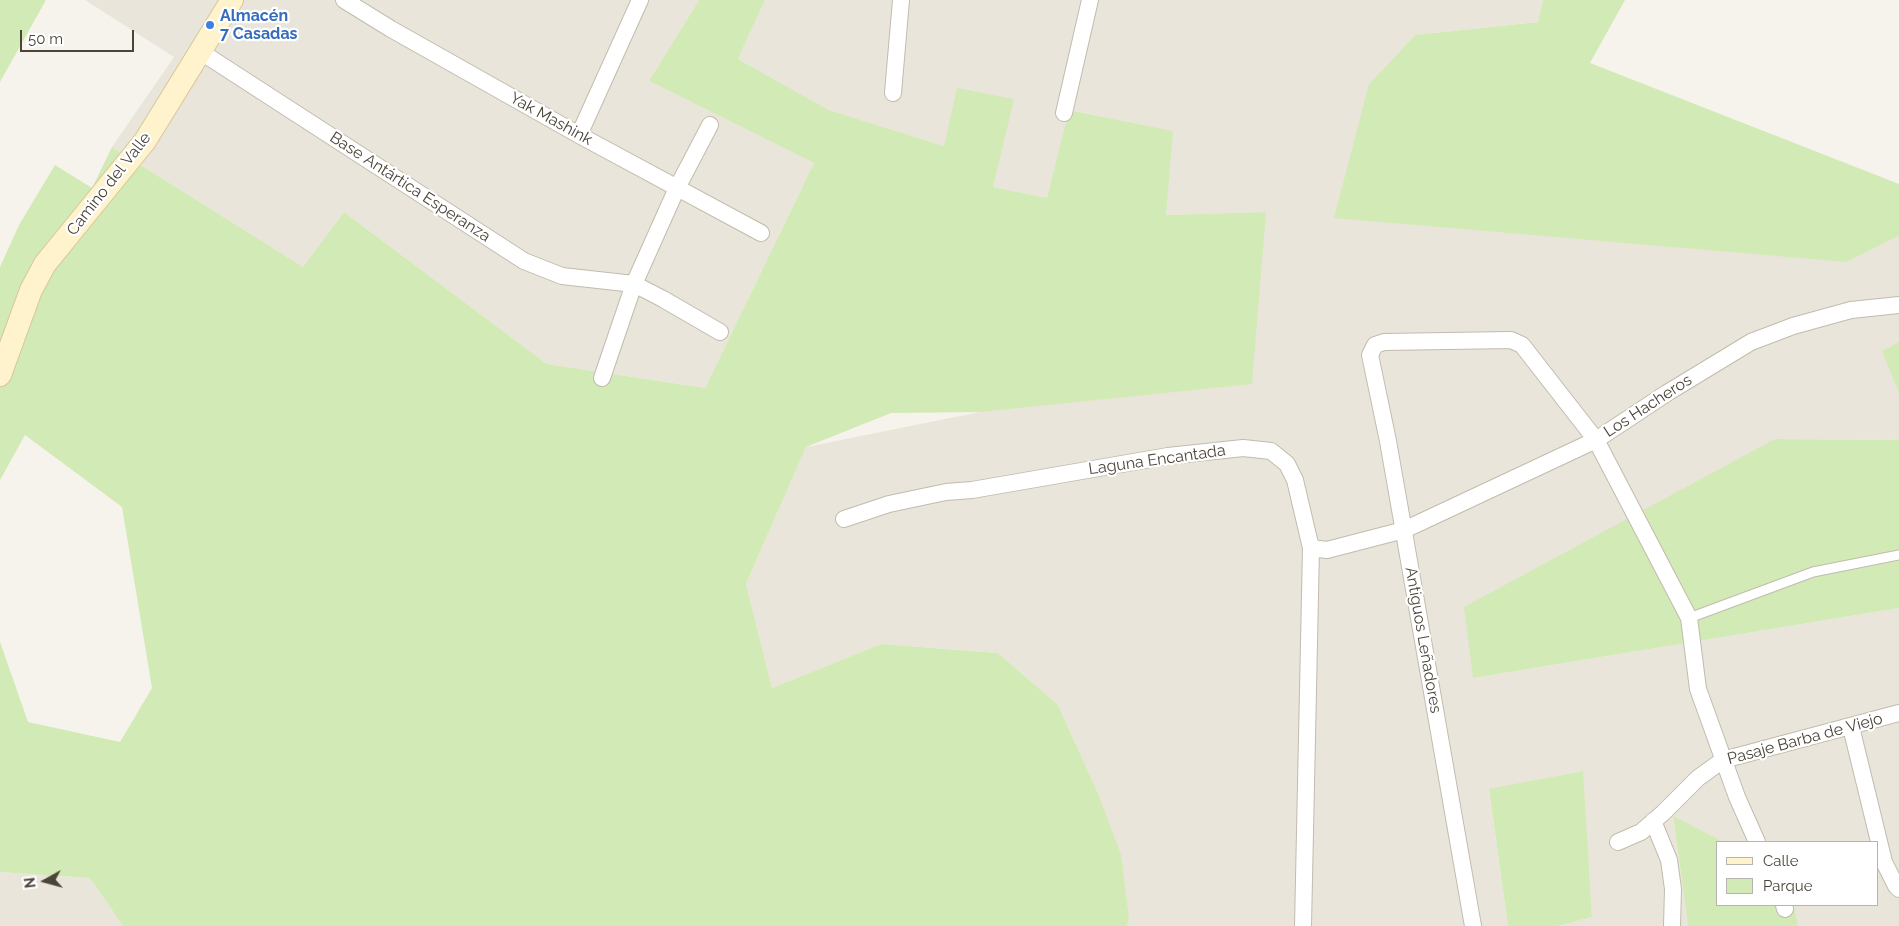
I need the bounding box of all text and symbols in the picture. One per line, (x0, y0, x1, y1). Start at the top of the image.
place label: Almacén 7 Casadas (220, 6, 297, 44)
marker: Almacén 7 Casadas (204, 19, 216, 31)
scale bar (22, 20, 136, 52)
text: 50 m (28, 30, 63, 48)
street label: Yak Mashink (506, 88, 596, 150)
street label: Base Antártica Esperanza (326, 128, 494, 246)
street label: Camino del Valle (63, 129, 155, 239)
street label: Los Hacheros (1600, 370, 1696, 442)
street label: Laguna Encantada (1087, 441, 1227, 479)
street label: Antiguos Leñadores (1401, 565, 1445, 715)
street label: Pasaje Barba de Viejo (1725, 709, 1885, 769)
legend (1716, 841, 1879, 906)
text: Calle (1763, 852, 1798, 870)
north arrow (20, 856, 70, 906)
text: N (22, 877, 39, 889)
text: Parque (1763, 877, 1812, 895)

